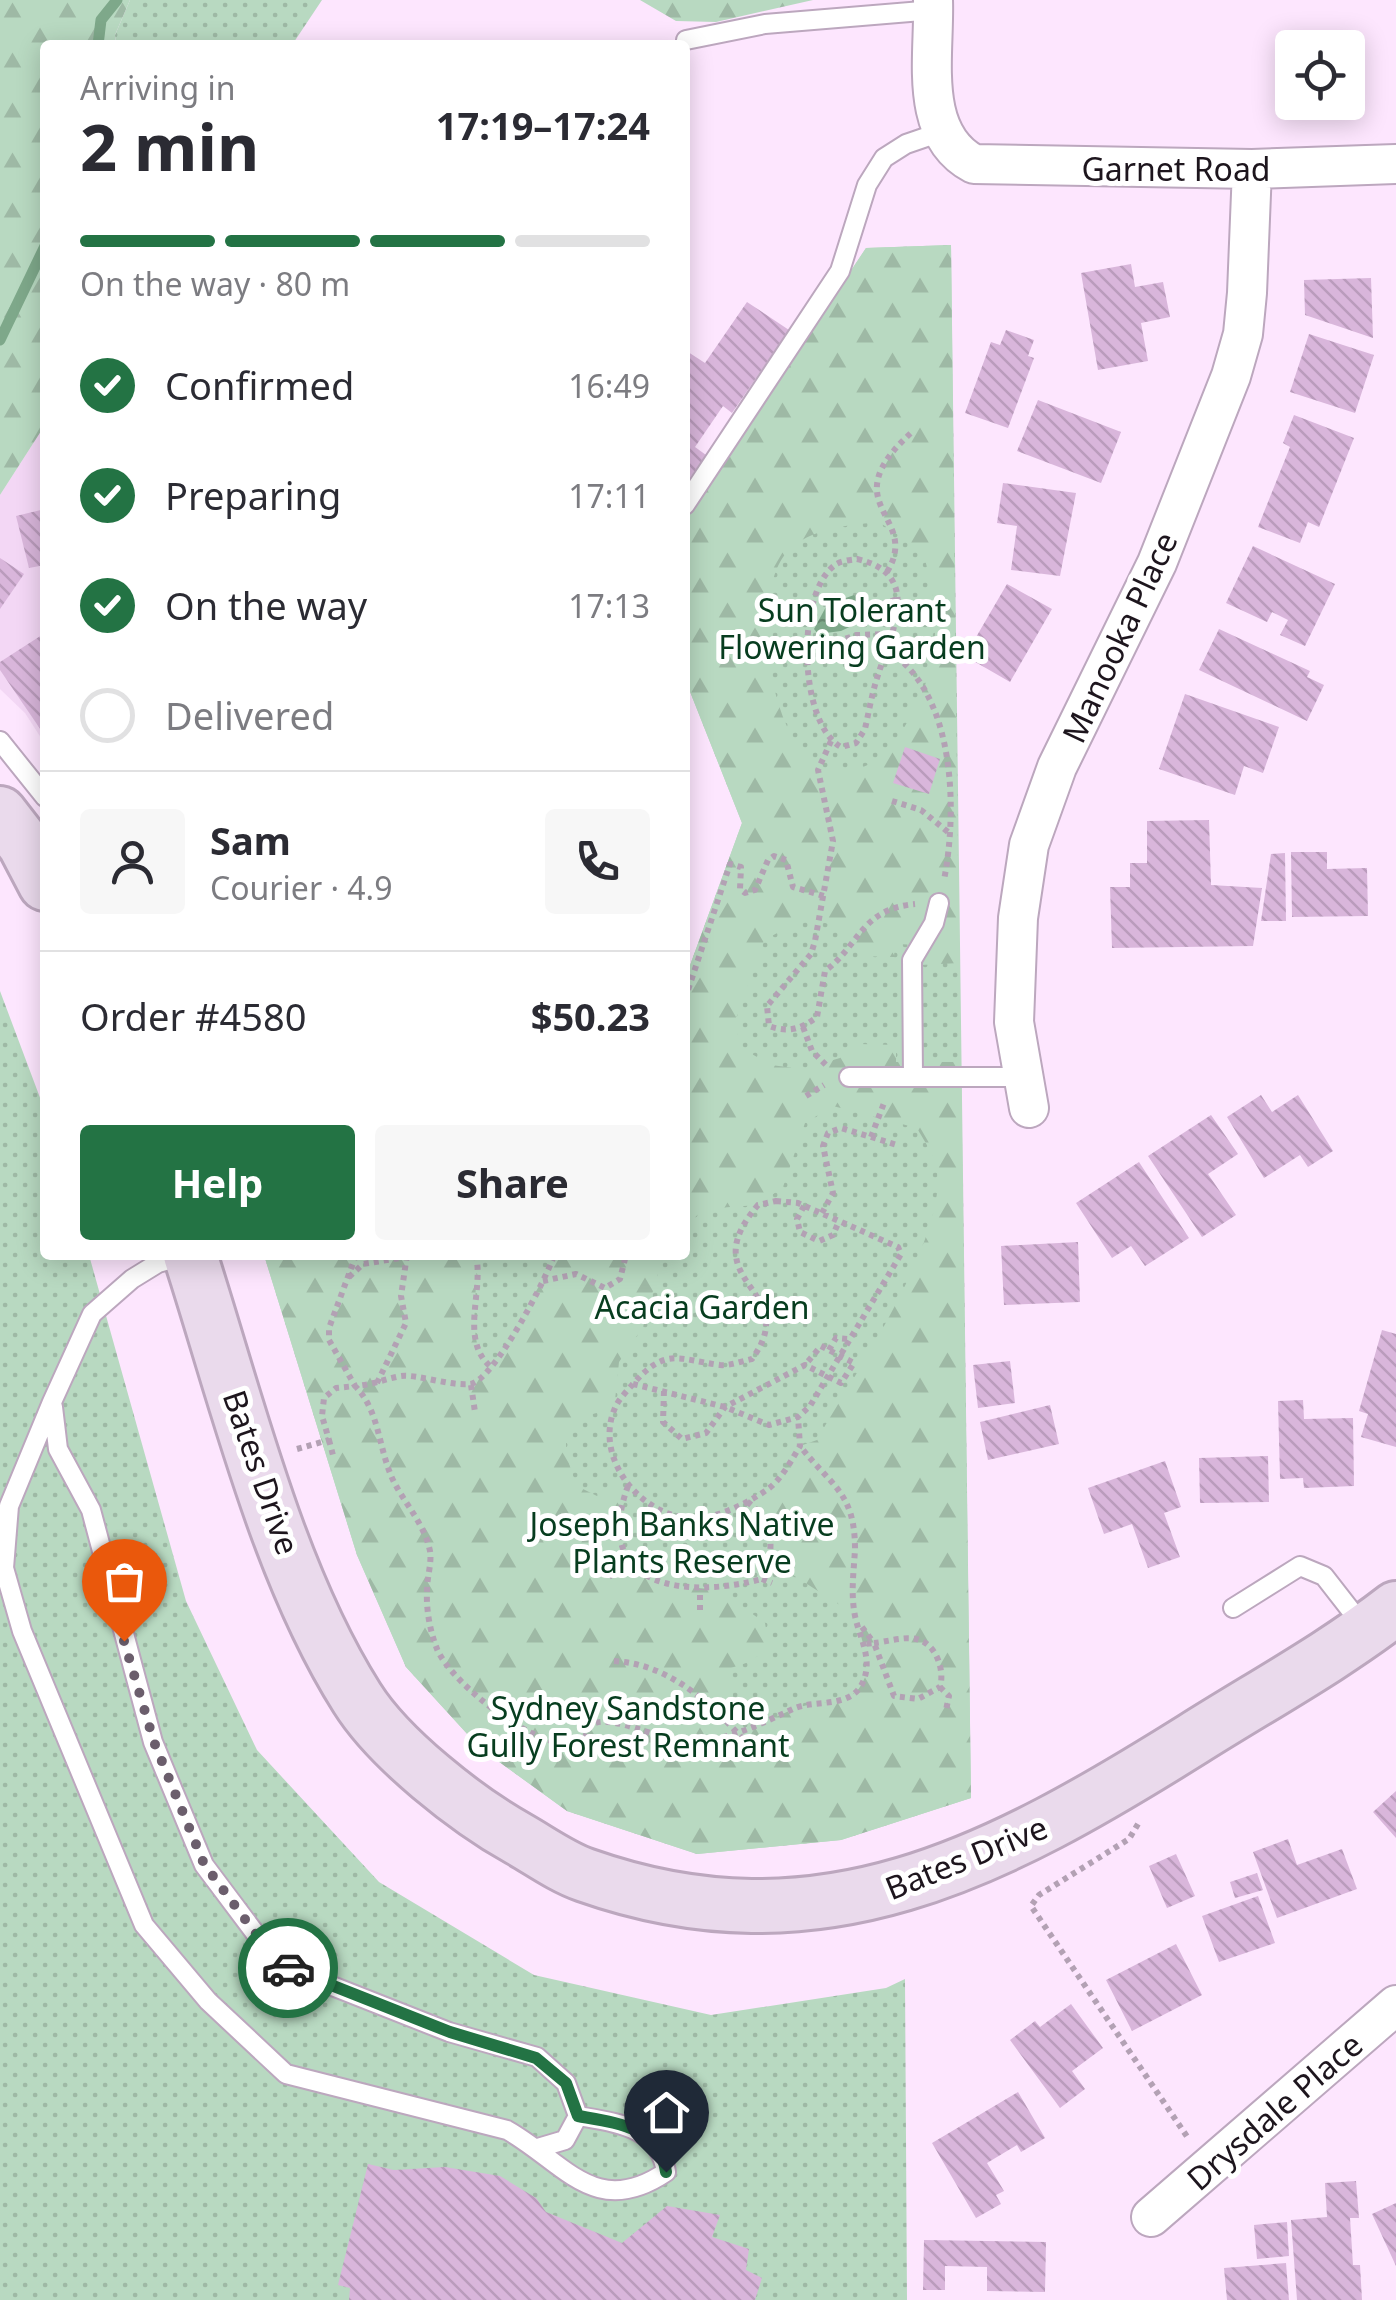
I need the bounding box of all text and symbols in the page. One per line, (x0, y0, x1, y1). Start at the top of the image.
map controls (1275, 30, 1365, 120)
button: locate (1275, 30, 1365, 120)
text: Arriving in (80, 66, 235, 109)
text: 17:19–17:24 (436, 99, 650, 151)
text: 2 min (80, 102, 259, 190)
street label: Garnet Road (1081, 147, 1271, 190)
text: On the way · 80 m (80, 262, 350, 305)
icon: check (80, 358, 135, 413)
text: Confirmed (165, 359, 354, 411)
text: 16:49 (568, 364, 650, 407)
icon: check (80, 468, 135, 523)
text: Preparing (165, 469, 341, 521)
text: 17:11 (568, 474, 650, 517)
street label: Manooka Place (1051, 525, 1187, 749)
icon: check (80, 578, 135, 633)
text: On the way (165, 579, 367, 631)
text: 17:13 (568, 584, 650, 627)
park label: Sun Tolerant Flowering Garden (718, 588, 986, 668)
text: Delivered (165, 689, 334, 741)
button: person (80, 809, 185, 914)
button: phone (545, 809, 650, 914)
text: Sam (210, 814, 291, 866)
text: Courier · 4.9 (210, 866, 393, 909)
text: Order #4580 (80, 990, 306, 1042)
text: $50.23 (531, 990, 650, 1042)
button: Help (80, 1125, 355, 1240)
button: Share (375, 1125, 650, 1240)
park label: Acacia Garden (595, 1285, 809, 1328)
street label: Bates Drive (214, 1384, 310, 1560)
park label: Joseph Banks Native Plants Reserve (527, 1502, 834, 1582)
pin (82, 1539, 167, 1642)
icon: bag (97, 1554, 152, 1609)
park label: Sydney Sandstone Gully Forest Remnant (467, 1686, 789, 1766)
street label: Bates Drive (879, 1805, 1053, 1909)
courier (238, 1918, 338, 2018)
icon: car (261, 1941, 316, 1996)
street label: Drysdale Place (1177, 2023, 1371, 2199)
pin (624, 2070, 709, 2173)
icon: home (639, 2085, 694, 2140)

